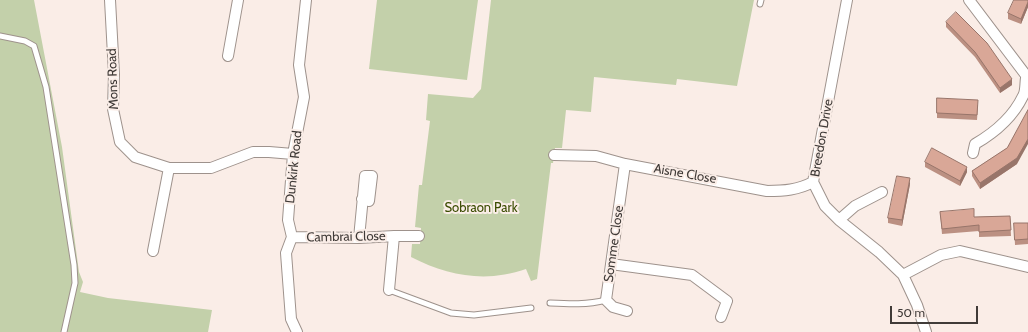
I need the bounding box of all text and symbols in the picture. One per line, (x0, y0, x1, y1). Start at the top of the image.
street label: Mons Road (104, 48, 122, 110)
street label: Breedon Drive (807, 98, 837, 178)
street label: Dunkirk Road (282, 130, 306, 204)
street label: Aisne Close (653, 161, 717, 187)
park label: Sobraon Park (445, 200, 517, 216)
street label: Somme Close (601, 205, 627, 283)
street label: Cambrai Close (306, 229, 386, 245)
scale bar (892, 298, 980, 324)
text: 50 m (897, 305, 925, 320)

